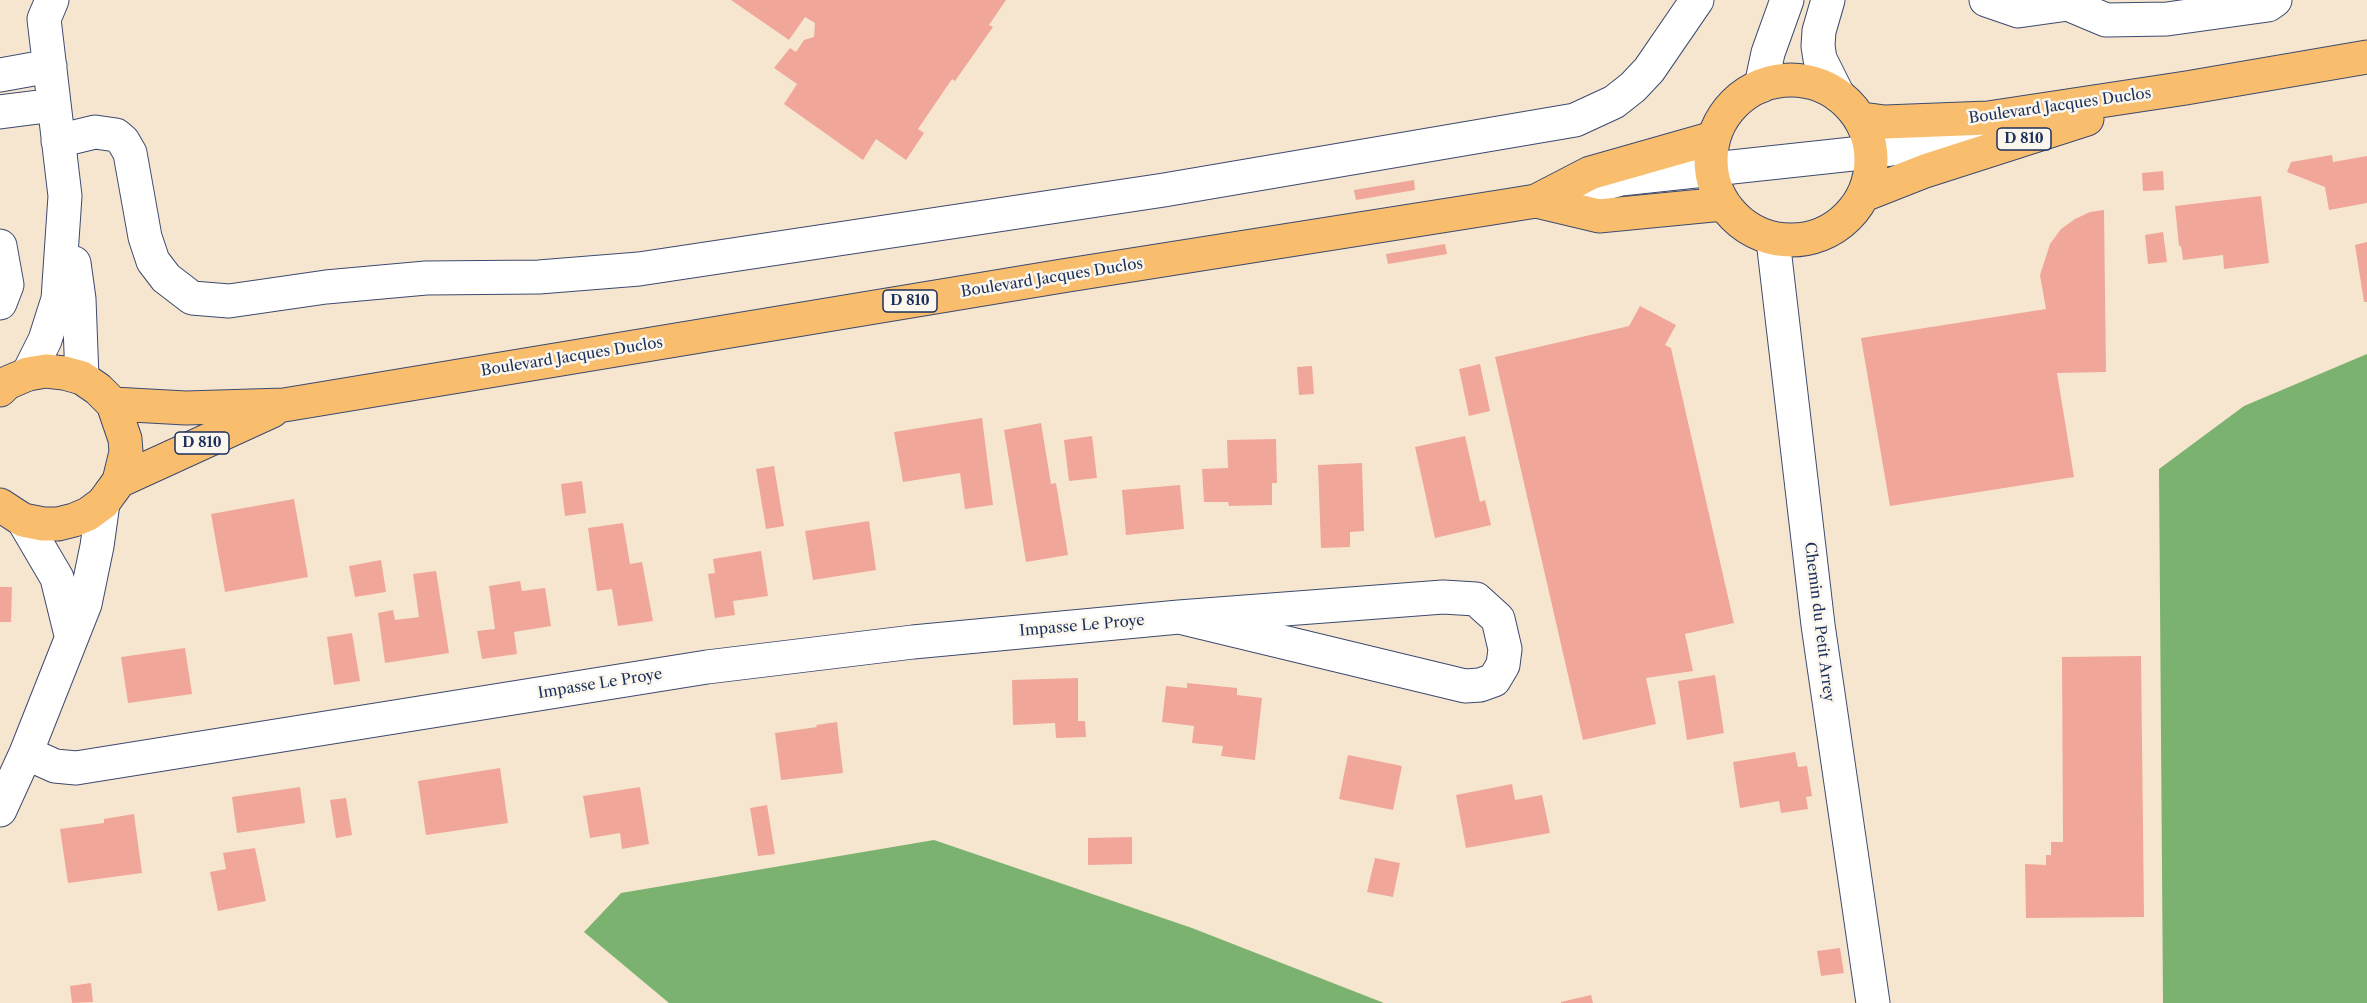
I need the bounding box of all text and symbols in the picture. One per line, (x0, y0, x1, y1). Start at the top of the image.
street label: Boulevard Jacques Duclos (1968, 84, 2152, 128)
road number: D 810 (1997, 128, 2051, 150)
street label: Boulevard Jacques Duclos (960, 255, 1144, 301)
road number: D 810 (883, 290, 937, 312)
street label: Boulevard Jacques Duclos (480, 334, 664, 380)
road number: D 810 (175, 432, 229, 454)
street label: Chemin du Petit Arrey (1800, 541, 1838, 703)
street label: Impasse Le Proye (1019, 612, 1145, 640)
street label: Impasse Le Proye (537, 665, 663, 703)

